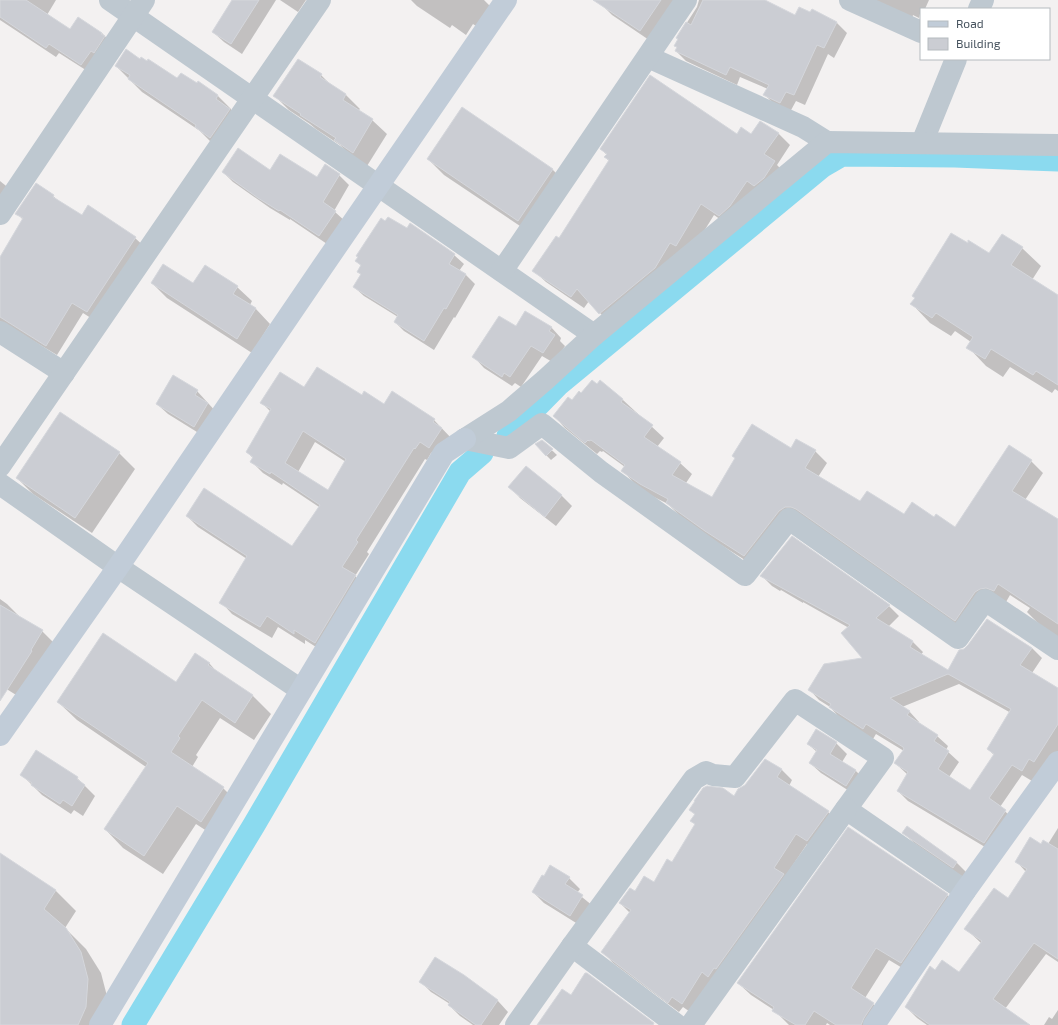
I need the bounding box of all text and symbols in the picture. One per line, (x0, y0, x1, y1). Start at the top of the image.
legend (920, 8, 1050, 60)
text: Road (956, 16, 984, 30)
text: Building (956, 36, 1001, 50)

